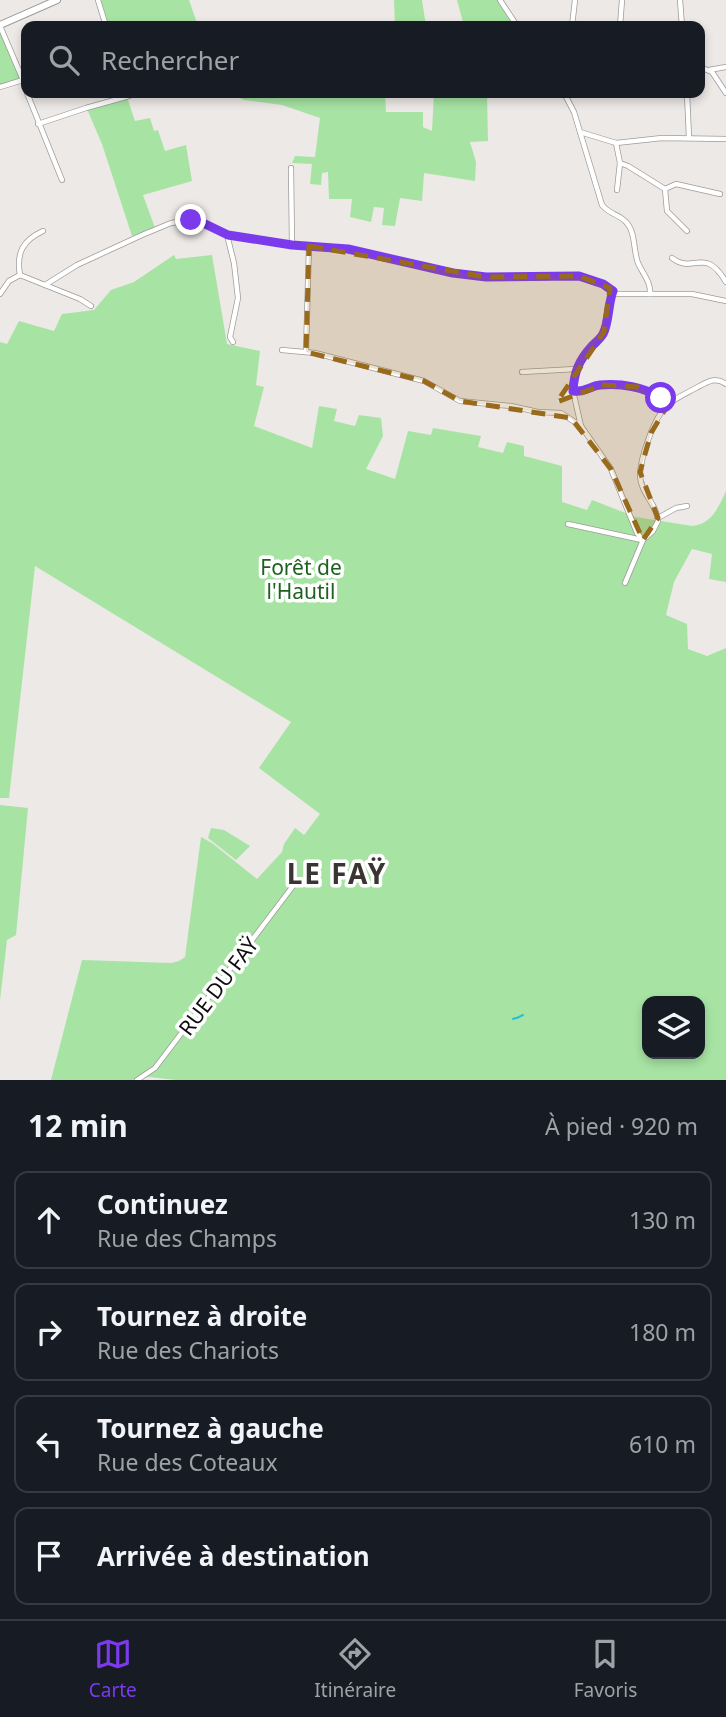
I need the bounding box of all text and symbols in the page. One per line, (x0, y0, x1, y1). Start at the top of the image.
search box (21, 21, 705, 98)
icon: search (45, 41, 83, 79)
text: Rechercher (101, 42, 239, 78)
route end (175, 204, 206, 235)
route start (645, 382, 676, 413)
park label: Forêt de l'Hautil (260, 553, 342, 605)
district label: LE FAŸ (287, 854, 387, 892)
street label: RUE DU FAŸ (172, 931, 264, 1041)
map controls (642, 996, 705, 1059)
button: layers (642, 996, 705, 1059)
text: 12 min (28, 1105, 128, 1146)
text: À pied · 920 m (545, 1110, 698, 1142)
text: Continuez (97, 1186, 228, 1222)
icon: ahead (30, 1201, 68, 1239)
text: 130 m (629, 1204, 696, 1236)
text: Rue des Champs (97, 1222, 277, 1254)
text: Tournez à droite (97, 1298, 307, 1334)
icon: right (30, 1313, 68, 1351)
text: 180 m (629, 1316, 696, 1348)
text: Rue des Chariots (97, 1334, 279, 1366)
text: Tournez à gauche (97, 1410, 324, 1446)
icon: left (30, 1425, 68, 1463)
text: 610 m (629, 1428, 696, 1460)
text: Rue des Coteaux (97, 1446, 278, 1478)
icon: arrive (30, 1537, 68, 1575)
text: Arrivée à destination (97, 1538, 370, 1574)
tab: Carte (89, 1635, 137, 1703)
tab: Itinéraire (314, 1635, 396, 1703)
tab: Favoris (574, 1635, 637, 1703)

